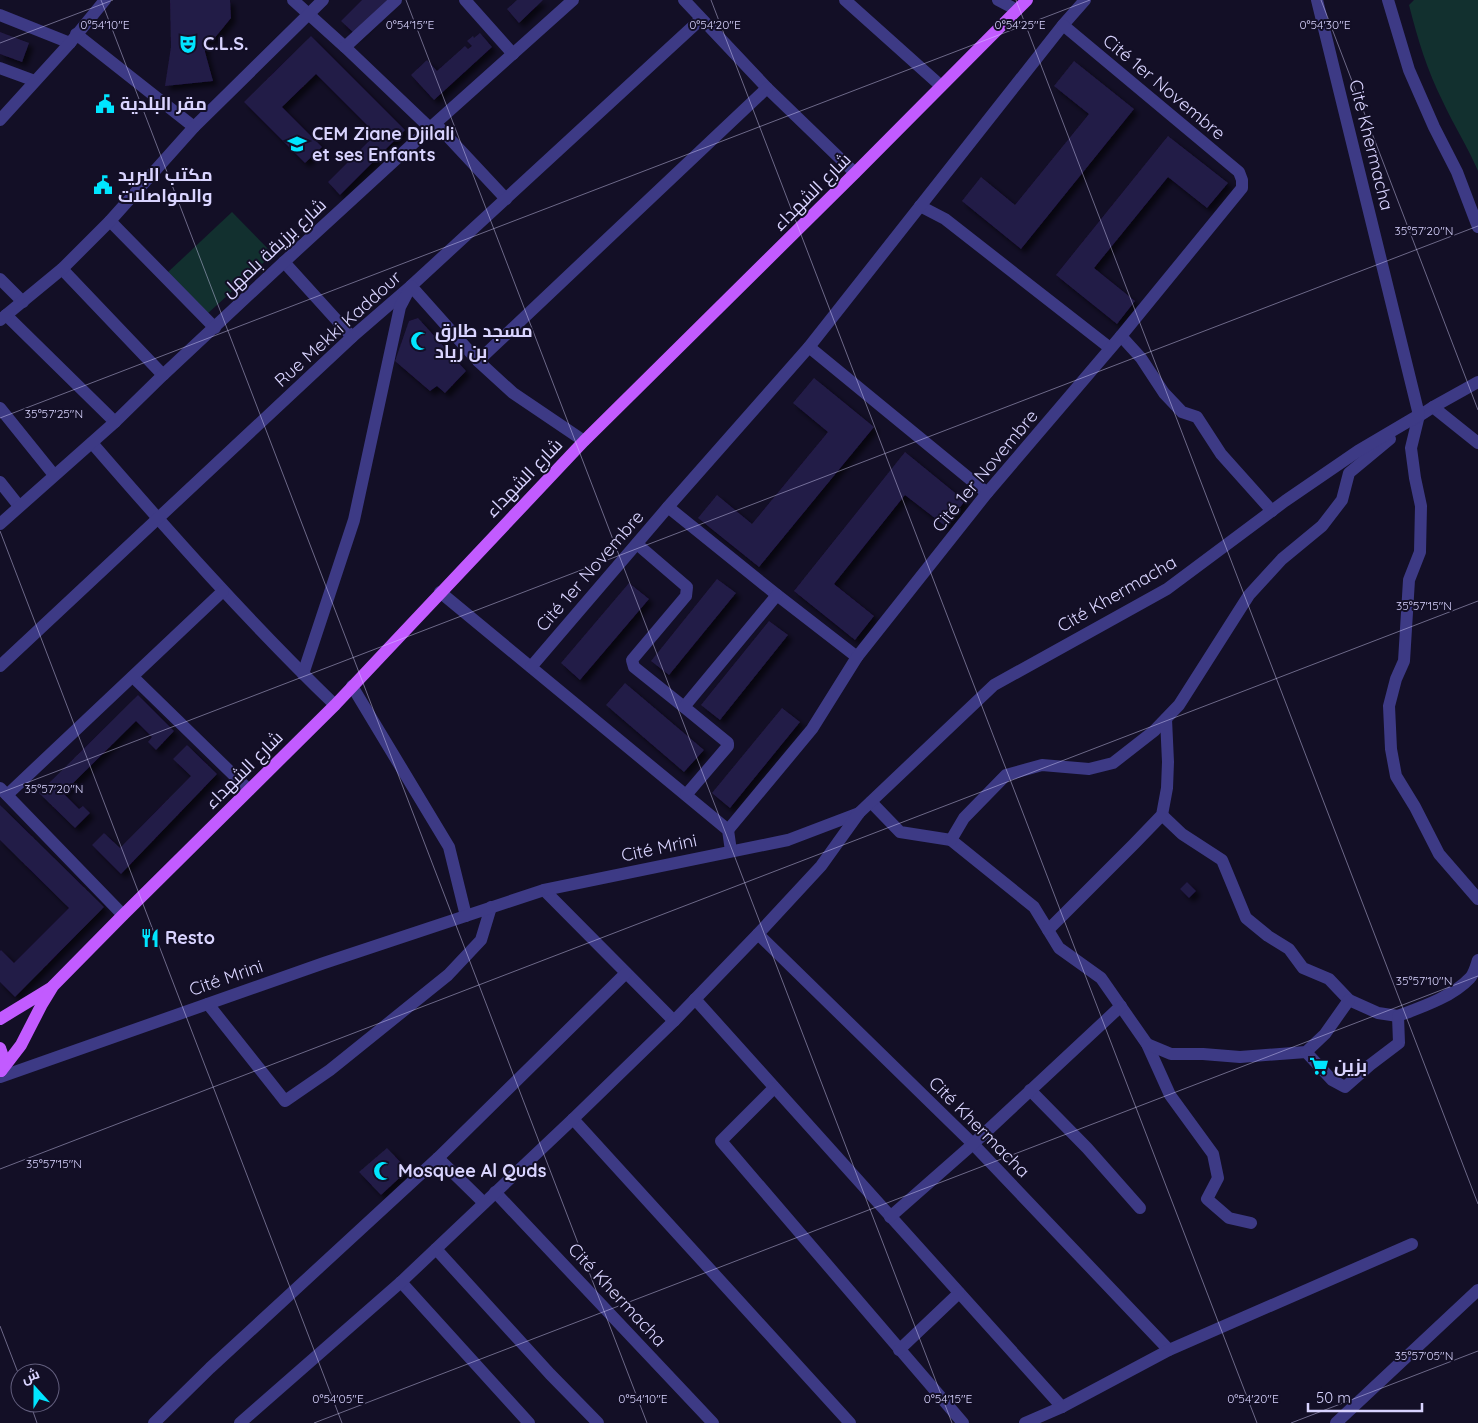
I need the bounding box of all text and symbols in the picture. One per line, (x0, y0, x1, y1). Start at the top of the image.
text: 0°54'10"E (80, 17, 130, 32)
text: 0°54'15"E (386, 17, 435, 32)
text: 0°54'20"E (689, 17, 741, 32)
text: 0°54'25"E (995, 17, 1046, 32)
text: 0°54'30"E (1299, 17, 1351, 32)
street label: Cité 1er Novembre (1098, 29, 1230, 145)
place label: C.L.S. (203, 32, 249, 55)
theatre icon: C.L.S. (177, 33, 199, 55)
street label: Cité Khermacha (1344, 77, 1399, 213)
place label: مقر البلدية (120, 92, 207, 115)
public building icon: مقر البلدية (94, 93, 116, 115)
place label: CEM Ziane Djilali et ses Enfants (312, 122, 454, 166)
school or university icon: CEM Ziane Djilali et ses Enfants (286, 133, 308, 155)
street label: شارع الشهداء (768, 148, 856, 236)
place label: مكتب البريد والمواصلات (118, 163, 213, 207)
public building icon: مكتب البريد والمواصلات (92, 174, 114, 196)
street label: شارع برزيقة بلمهل (217, 193, 331, 303)
text: 35°57'20"N (1395, 223, 1453, 238)
street label: Rue Mekki Kaddour (269, 265, 406, 392)
place label: مسجد طارق بن زياد (435, 319, 533, 363)
mosque icon: مسجد طارق بن زياد (409, 330, 431, 352)
street label: Cité 1er Novembre (927, 405, 1043, 537)
text: 35°57'25"N (25, 406, 83, 421)
street label: شارع الشهداء (480, 433, 568, 523)
street label: Cité 1er Novembre (531, 505, 648, 636)
street label: Cité Khermacha (1053, 550, 1181, 637)
text: 35°57'15"N (1396, 598, 1452, 613)
street label: شارع الشهداء (200, 726, 288, 814)
text: 35°57'20"N (25, 781, 83, 796)
street label: Cité Mrini (619, 828, 699, 867)
place label: Resto (165, 926, 215, 949)
restaurant icon: Resto (139, 927, 161, 949)
street label: Cité Mrini (186, 954, 266, 1001)
text: 35°57'10"N (1396, 973, 1452, 988)
place label: بزين (1334, 1054, 1367, 1077)
supermarket icon: بزين (1308, 1055, 1330, 1077)
street label: Cité Khermacha (924, 1071, 1035, 1182)
text: 35°57'15"N (26, 1156, 82, 1171)
place label: Mosquee Al Quds (398, 1159, 547, 1182)
mosque icon: Mosquee Al Quds (372, 1160, 394, 1182)
street label: Cité Khermacha (563, 1238, 671, 1351)
text: 35°57'05"N (1395, 1348, 1453, 1363)
north arrow (10, 1363, 60, 1413)
text: ش (19, 1364, 42, 1387)
scale bar (1308, 1380, 1422, 1412)
text: 50 m (1316, 1388, 1351, 1407)
text: 0°54'05"E (312, 1391, 364, 1406)
text: 0°54'10"E (618, 1391, 668, 1406)
text: 0°54'15"E (924, 1391, 973, 1406)
text: 0°54'20"E (1227, 1391, 1279, 1406)

